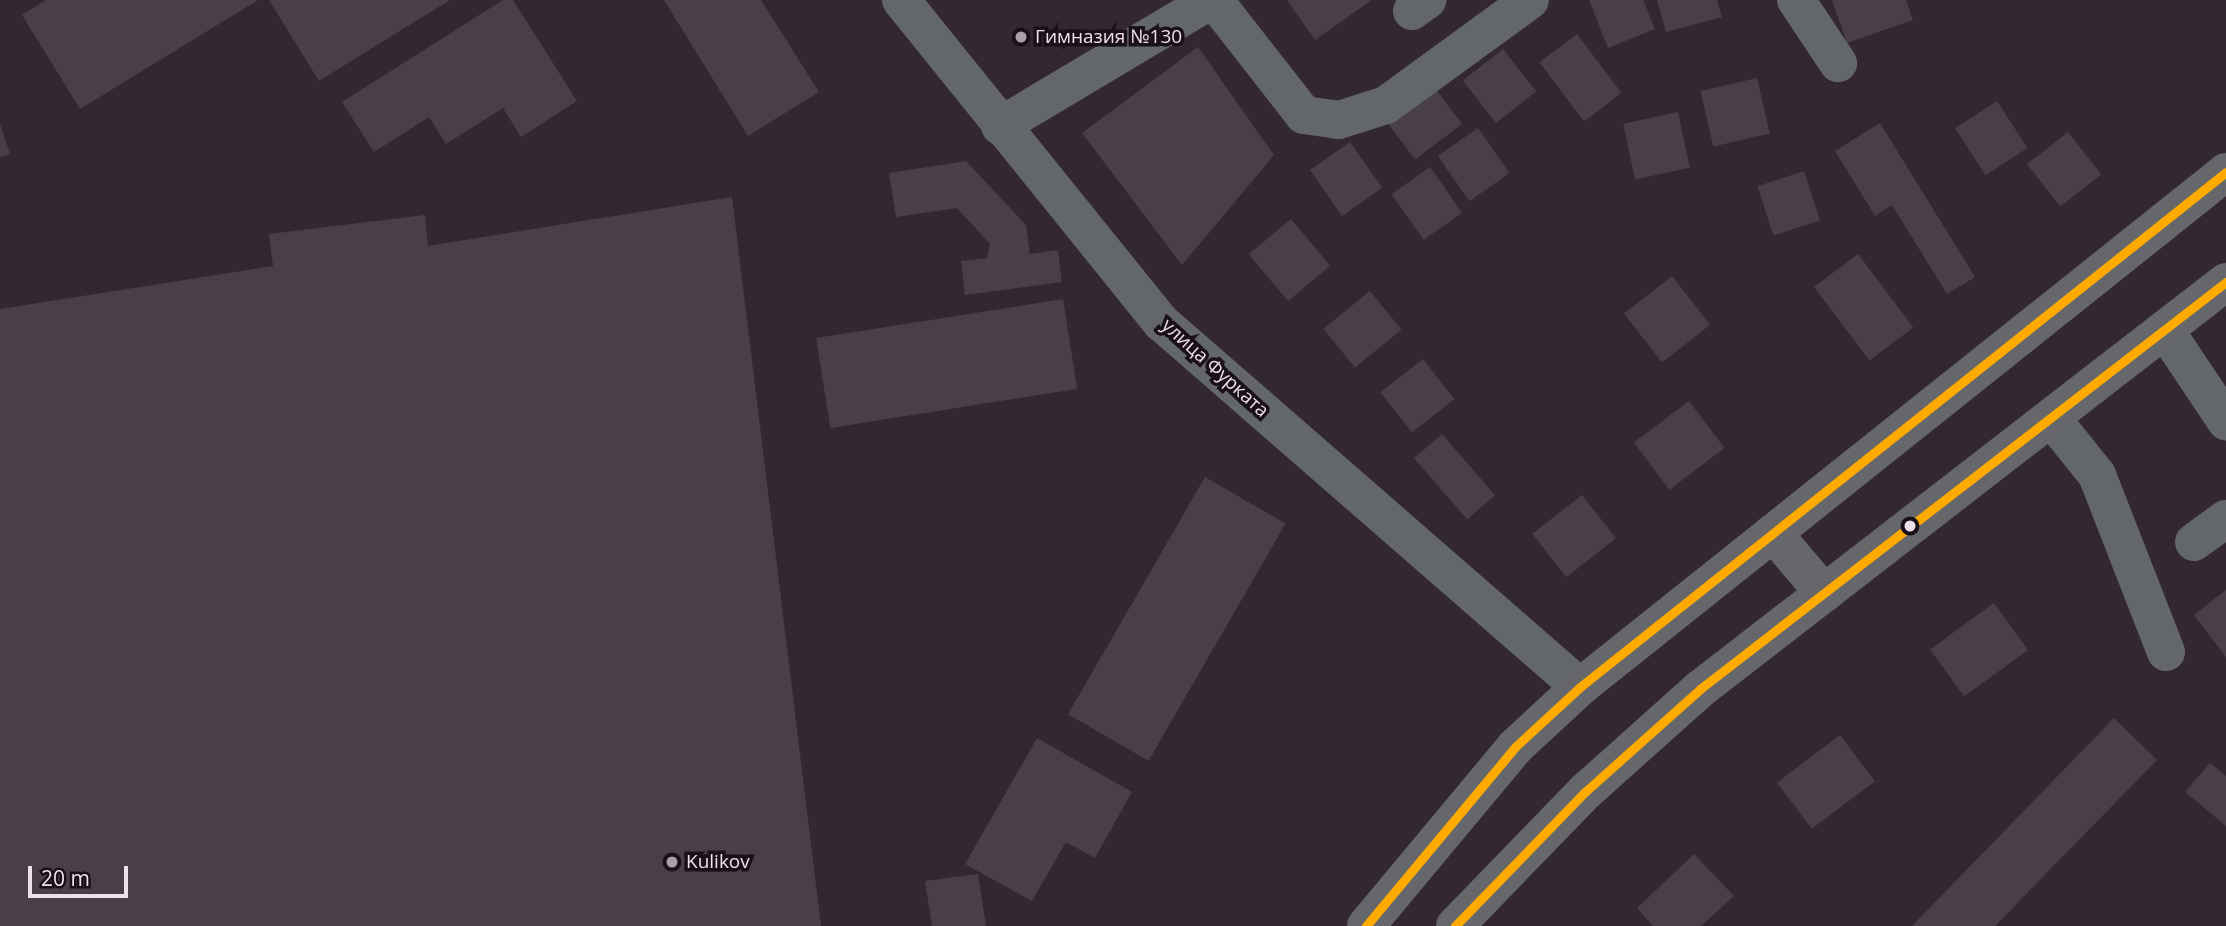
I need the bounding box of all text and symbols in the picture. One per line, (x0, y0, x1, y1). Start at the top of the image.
place label: Гимназия №130 (1035, 26, 1182, 48)
marker: Гимназия №130 (1013, 29, 1029, 45)
street label: улица Фурката (1157, 314, 1273, 422)
unlabelled marker (1903, 519, 1917, 533)
place label: Kulikov (686, 851, 750, 873)
scale bar (32, 852, 131, 896)
marker: Kulikov (664, 854, 680, 870)
text: 20 m (41, 864, 90, 892)

